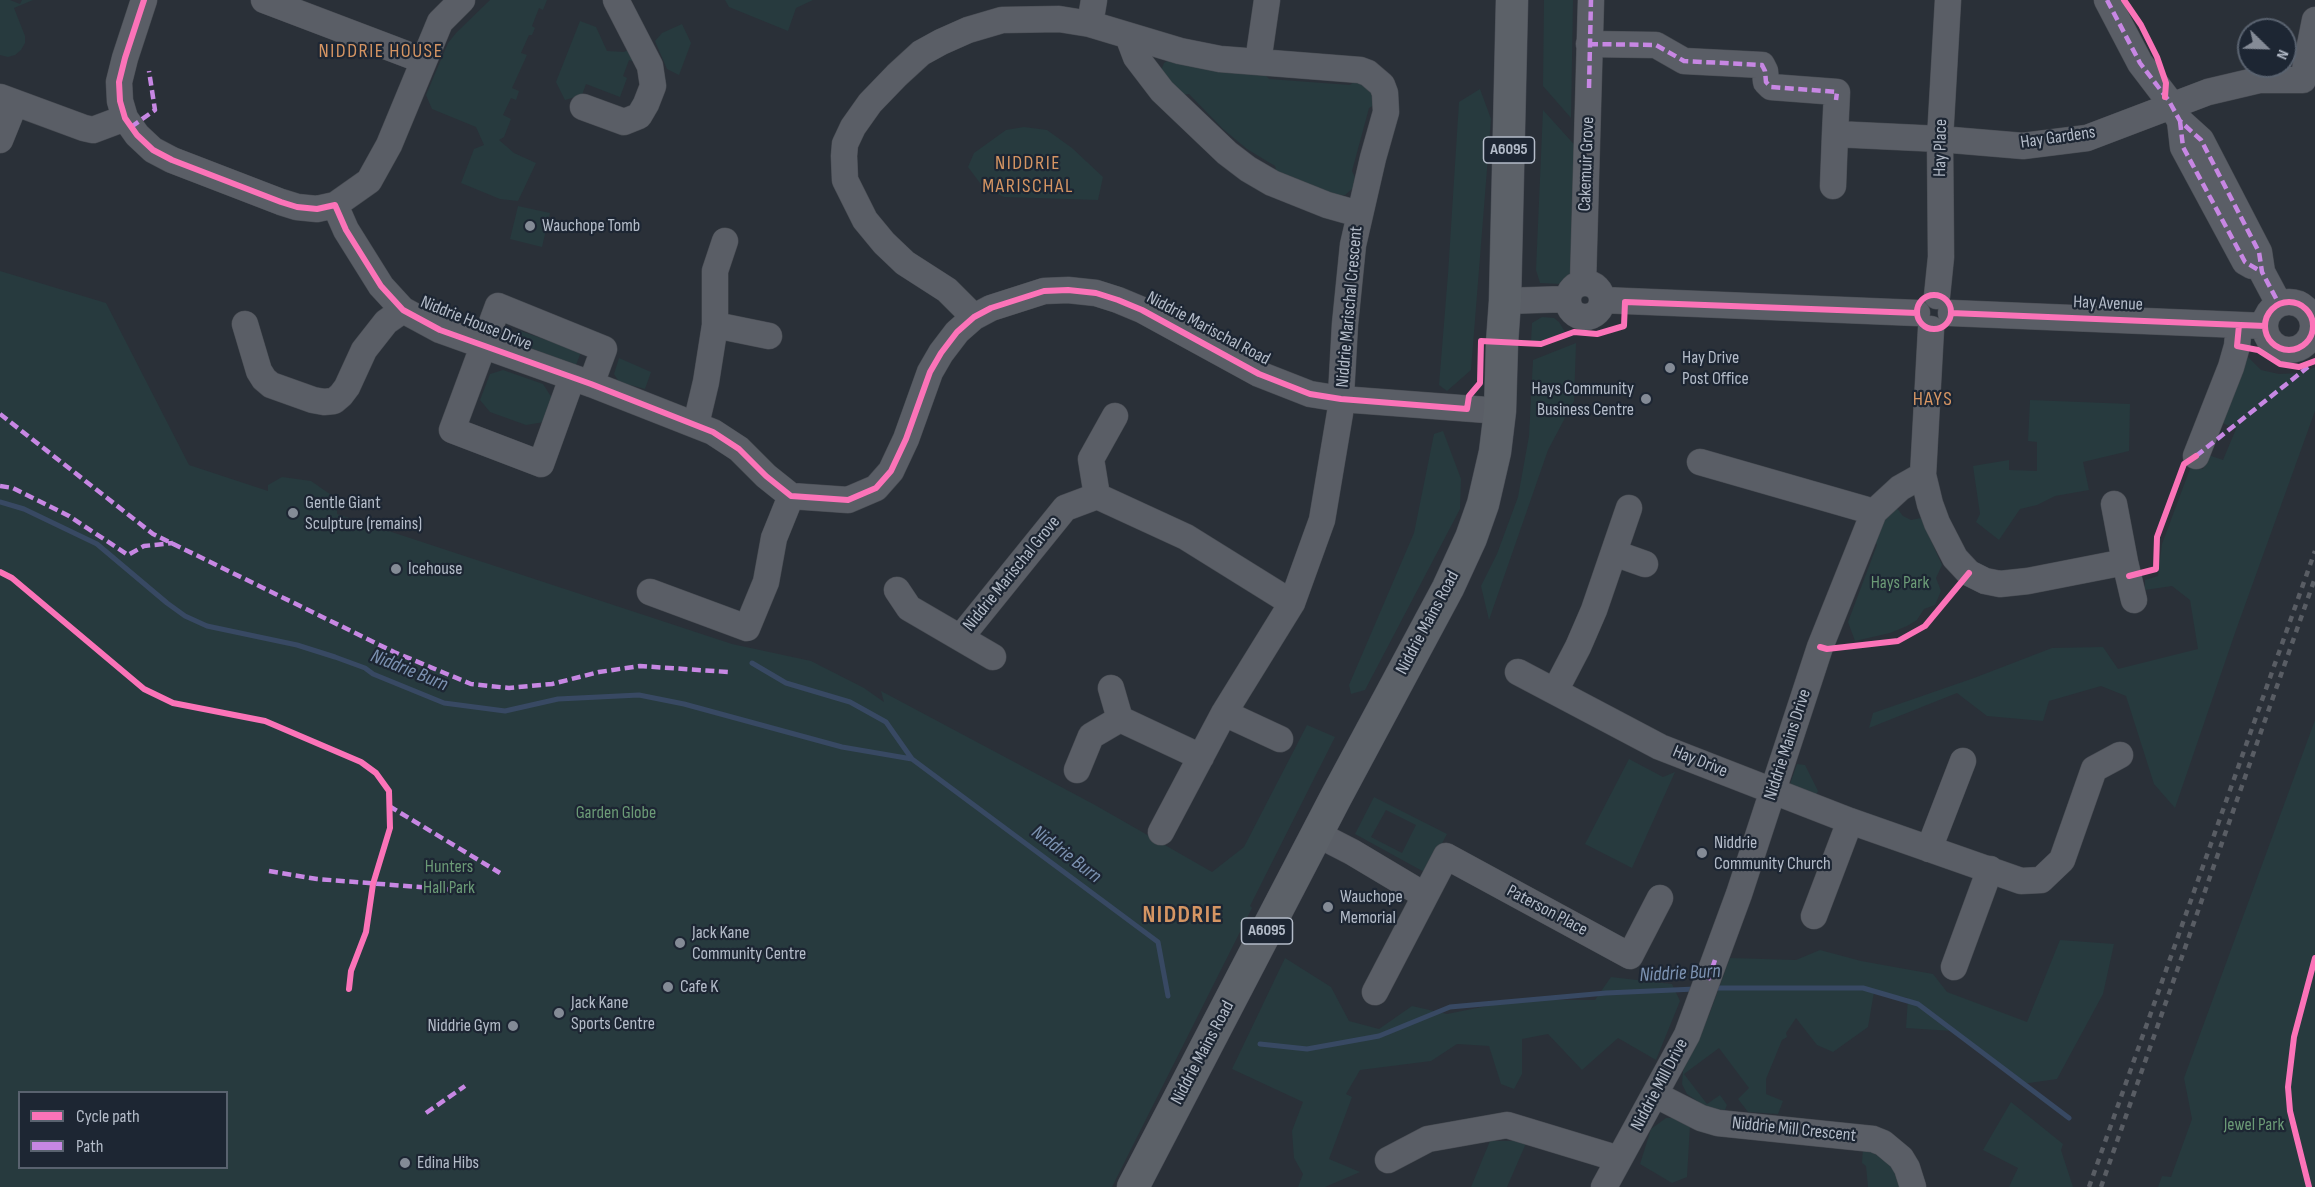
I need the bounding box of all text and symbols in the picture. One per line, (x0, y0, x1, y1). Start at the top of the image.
north arrow (2237, 18, 2297, 78)
district label: NIDDRIE HOUSE (319, 40, 443, 64)
text: N (2272, 47, 2293, 62)
street label: Cakemuir Grove (1575, 116, 1599, 212)
street label: Hay Place (1930, 119, 1952, 177)
street label: Hay Gardens (2019, 122, 2097, 154)
road number: A6095 (1484, 137, 1534, 163)
district label: NIDDRIE MARISCHAL (982, 152, 1074, 199)
place label: Wauchope Tomb (542, 215, 640, 237)
marker: Wauchope Tomb (523, 219, 537, 233)
street label: Niddrie Marischal Crescent (1332, 226, 1368, 388)
street label: Niddrie Marischal Road (1143, 287, 1273, 371)
street label: Niddrie House Drive (417, 292, 535, 356)
street label: Hay Avenue (2073, 292, 2143, 316)
place label: Hay Drive Post Office (1682, 347, 1749, 389)
marker: Hay Drive Post Office (1663, 361, 1677, 375)
place label: Hays Community Business Centre (1532, 378, 1634, 420)
district label: HAYS (1913, 388, 1953, 412)
marker: Hays Community Business Centre (1639, 392, 1653, 406)
place label: Gentle Giant Sculpture (remains) (305, 492, 422, 534)
marker: Gentle Giant Sculpture (remains) (286, 506, 300, 520)
street label: Niddrie Marischal Grove (959, 512, 1065, 636)
place label: Icehouse (408, 558, 462, 580)
marker: Icehouse (389, 562, 403, 576)
street label: Niddrie Mains Road (1392, 568, 1464, 678)
park label: Hays Park (1871, 572, 1929, 594)
water label: Niddrie Burn (367, 645, 451, 697)
street label: Niddrie Mains Drive (1760, 687, 1816, 803)
street label: Hay Drive (1669, 741, 1731, 783)
park label: Garden Globe (576, 802, 656, 824)
water label: Niddrie Burn (1026, 821, 1106, 889)
place label: Niddrie Community Church (1714, 832, 1831, 874)
marker: Niddrie Community Church (1695, 846, 1709, 860)
park label: Hunters Hall Park (423, 856, 475, 898)
street label: Paterson Place (1503, 881, 1591, 941)
place label: Wauchope Memorial (1340, 886, 1403, 928)
marker: Wauchope Memorial (1321, 900, 1335, 914)
district label: NIDDRIE (1142, 902, 1224, 930)
road number: A6095 (1242, 918, 1292, 944)
place label: Jack Kane Community Centre (692, 922, 806, 964)
marker: Jack Kane Community Centre (673, 936, 687, 950)
water label: Niddrie Burn (1639, 960, 1721, 988)
place label: Cafe K (680, 976, 718, 998)
marker: Cafe K (661, 980, 675, 994)
place label: Jack Kane Sports Centre (571, 992, 655, 1034)
street label: Niddrie Mains Road (1167, 998, 1239, 1108)
marker: Jack Kane Sports Centre (552, 1006, 566, 1020)
place label: Niddrie Gym (428, 1015, 501, 1037)
marker: Niddrie Gym (506, 1019, 520, 1033)
street label: Niddrie Mill Drive (1627, 1035, 1693, 1135)
legend (18, 1091, 228, 1169)
text: Cycle path (76, 1106, 140, 1127)
street label: Niddrie Mill Crescent (1731, 1113, 1857, 1147)
park label: Jewel Park (2224, 1114, 2284, 1136)
text: Path (76, 1136, 104, 1157)
place label: Edina Hibs (417, 1152, 479, 1174)
marker: Edina Hibs (398, 1156, 412, 1170)

